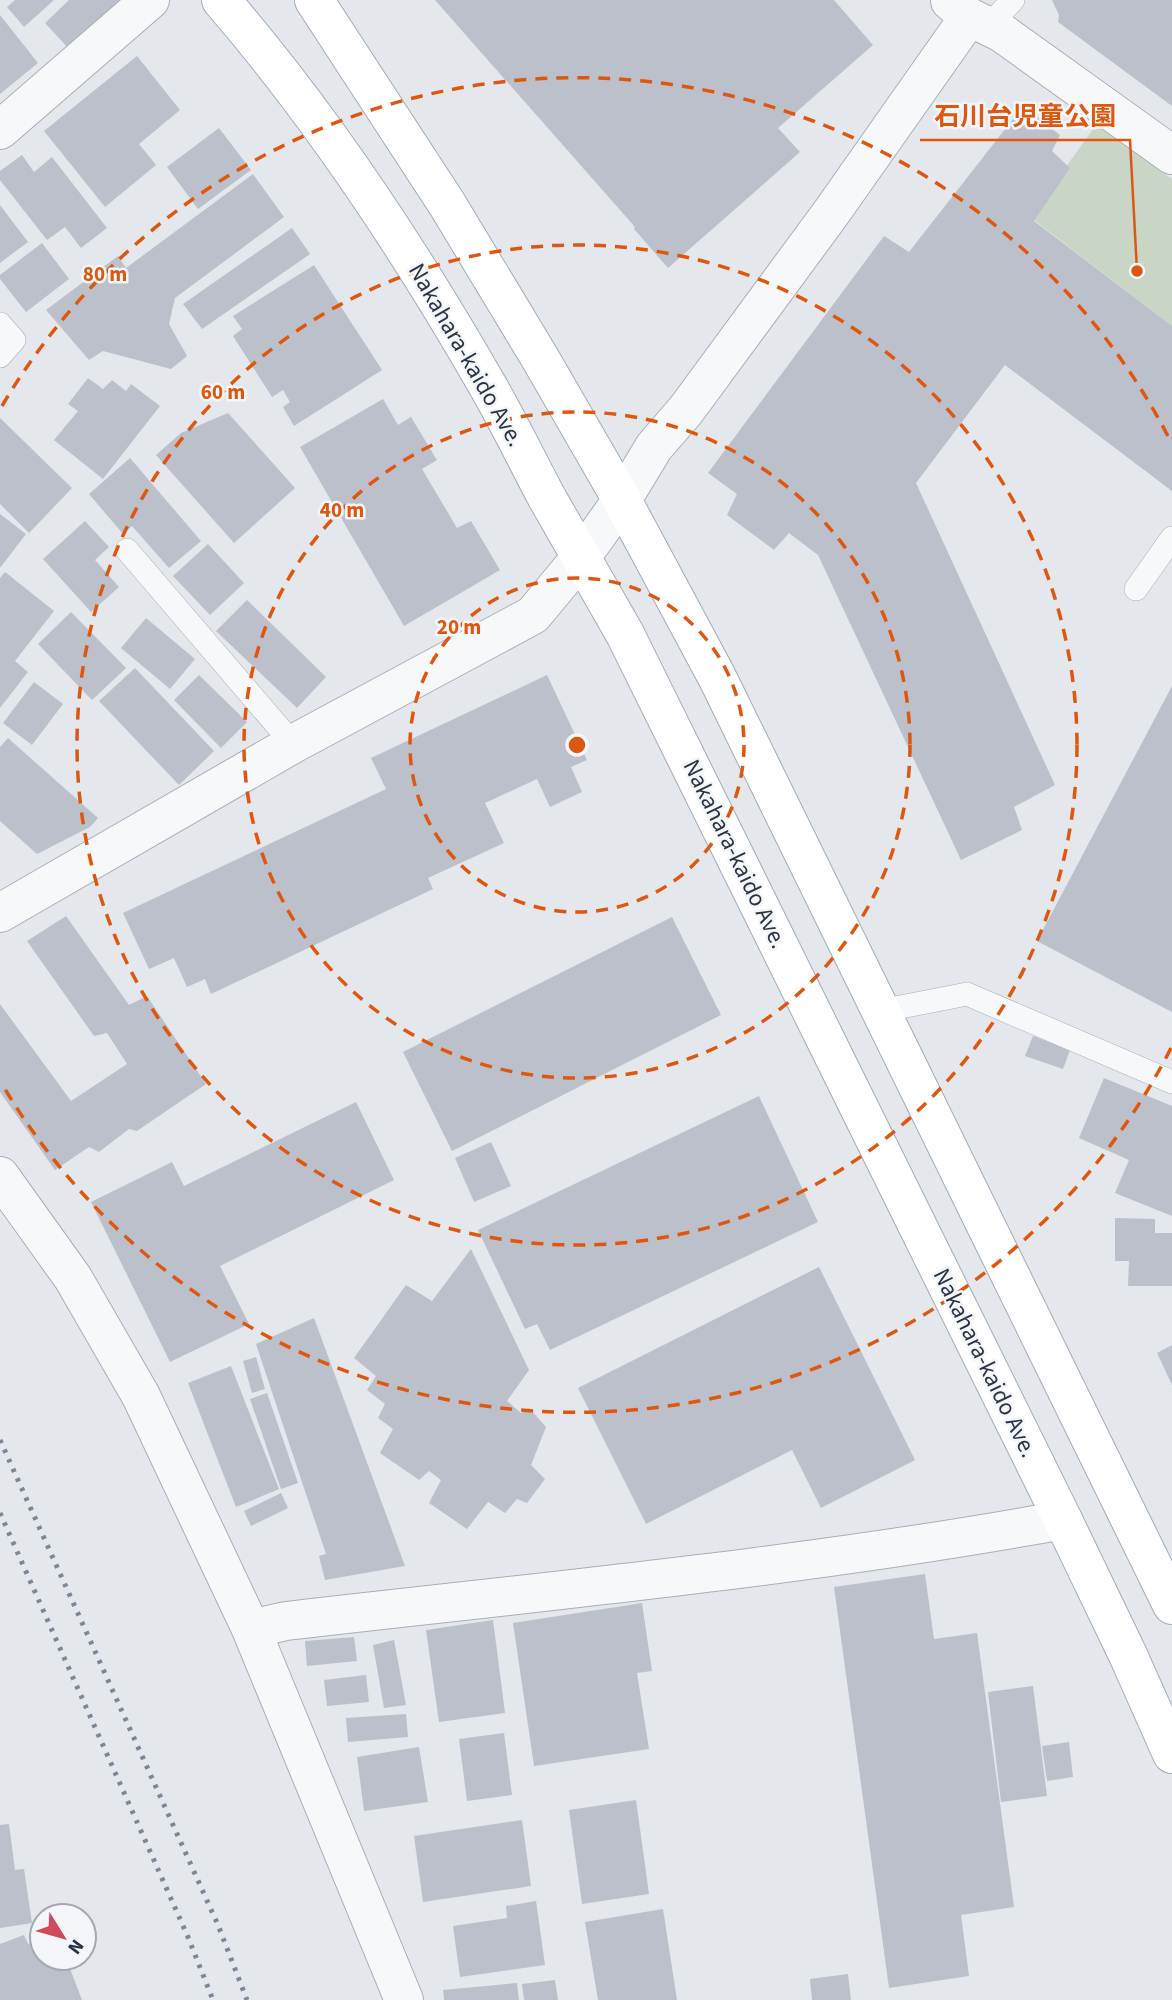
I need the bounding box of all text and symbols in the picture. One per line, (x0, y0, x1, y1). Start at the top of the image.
callout: 石川台児童公園 (920, 93, 1130, 140)
text: 石川台児童公園 (934, 98, 1116, 135)
street label: Nakahara-kaido Ave. (399, 257, 533, 453)
text: 80 m (83, 259, 127, 289)
text: 60 m (201, 377, 245, 407)
text: 40 m (320, 495, 364, 525)
text: 20 m (437, 612, 481, 642)
centre of rings (565, 733, 589, 757)
street label: Nakahara-kaido Ave. (674, 754, 796, 954)
street label: Nakahara-kaido Ave. (924, 1263, 1046, 1463)
north arrow (28, 1902, 98, 1972)
text: N (61, 1933, 90, 1960)

